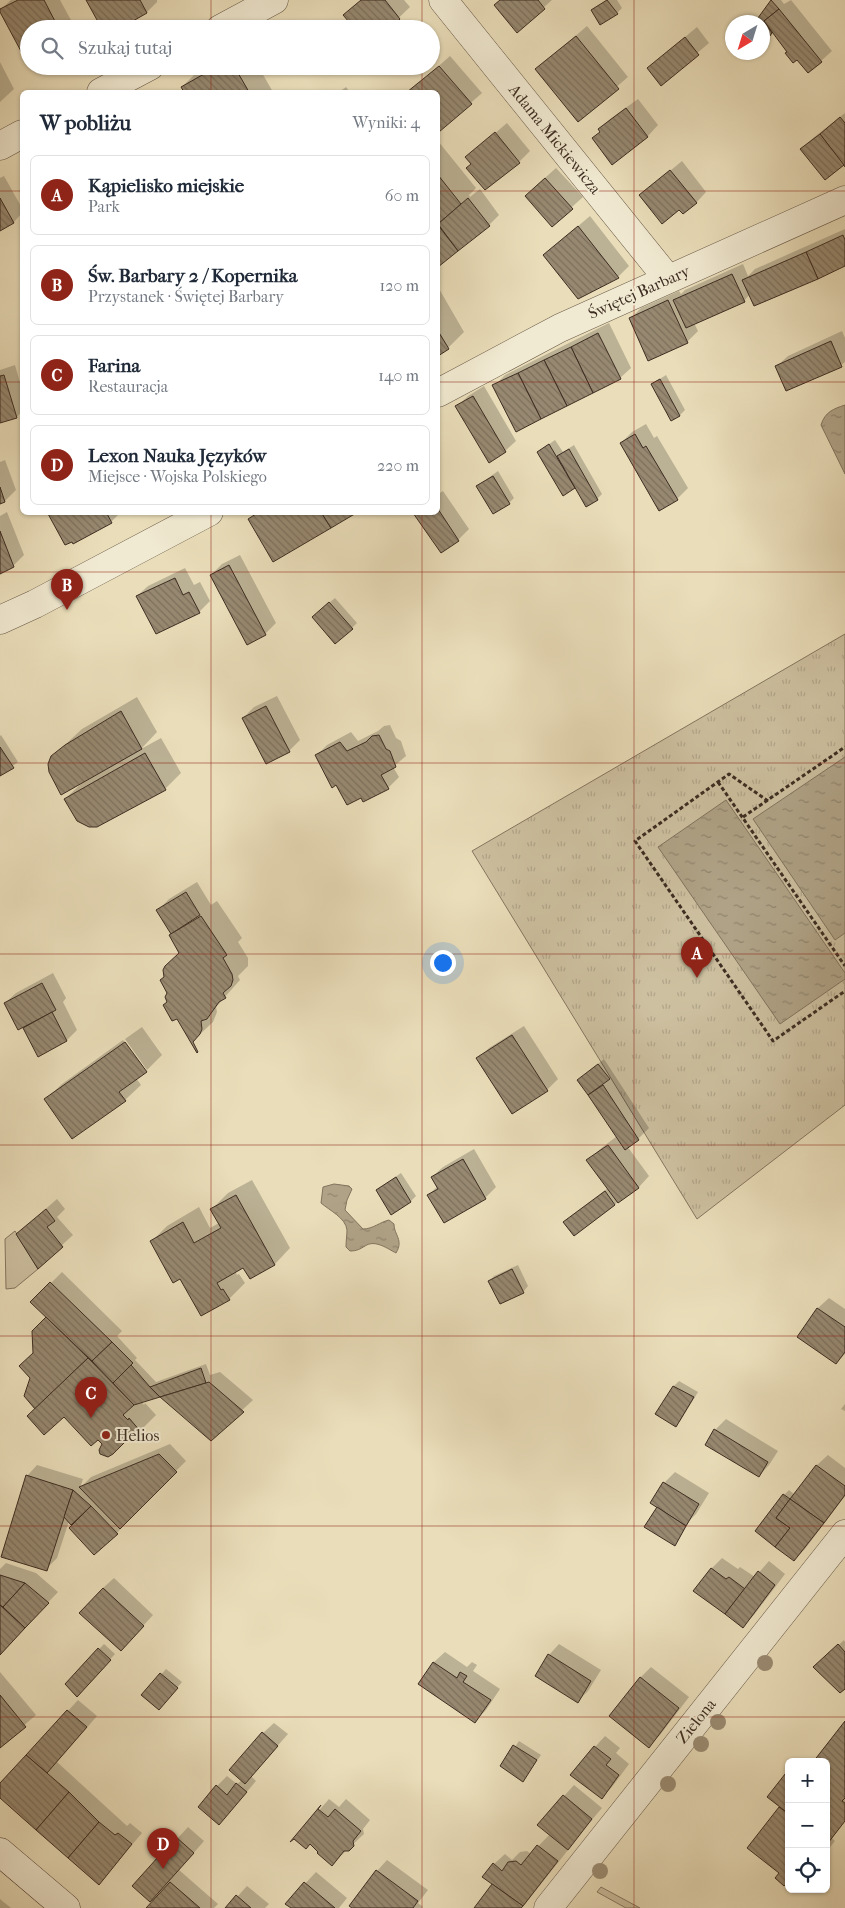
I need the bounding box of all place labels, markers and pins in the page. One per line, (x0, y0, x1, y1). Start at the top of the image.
pin: B (51, 569, 83, 610)
pin: A (681, 937, 713, 978)
pin: C (75, 1377, 107, 1418)
place label: Helios (116, 1426, 159, 1445)
marker: Helios (100, 1429, 112, 1441)
pin: D (147, 1828, 179, 1869)

